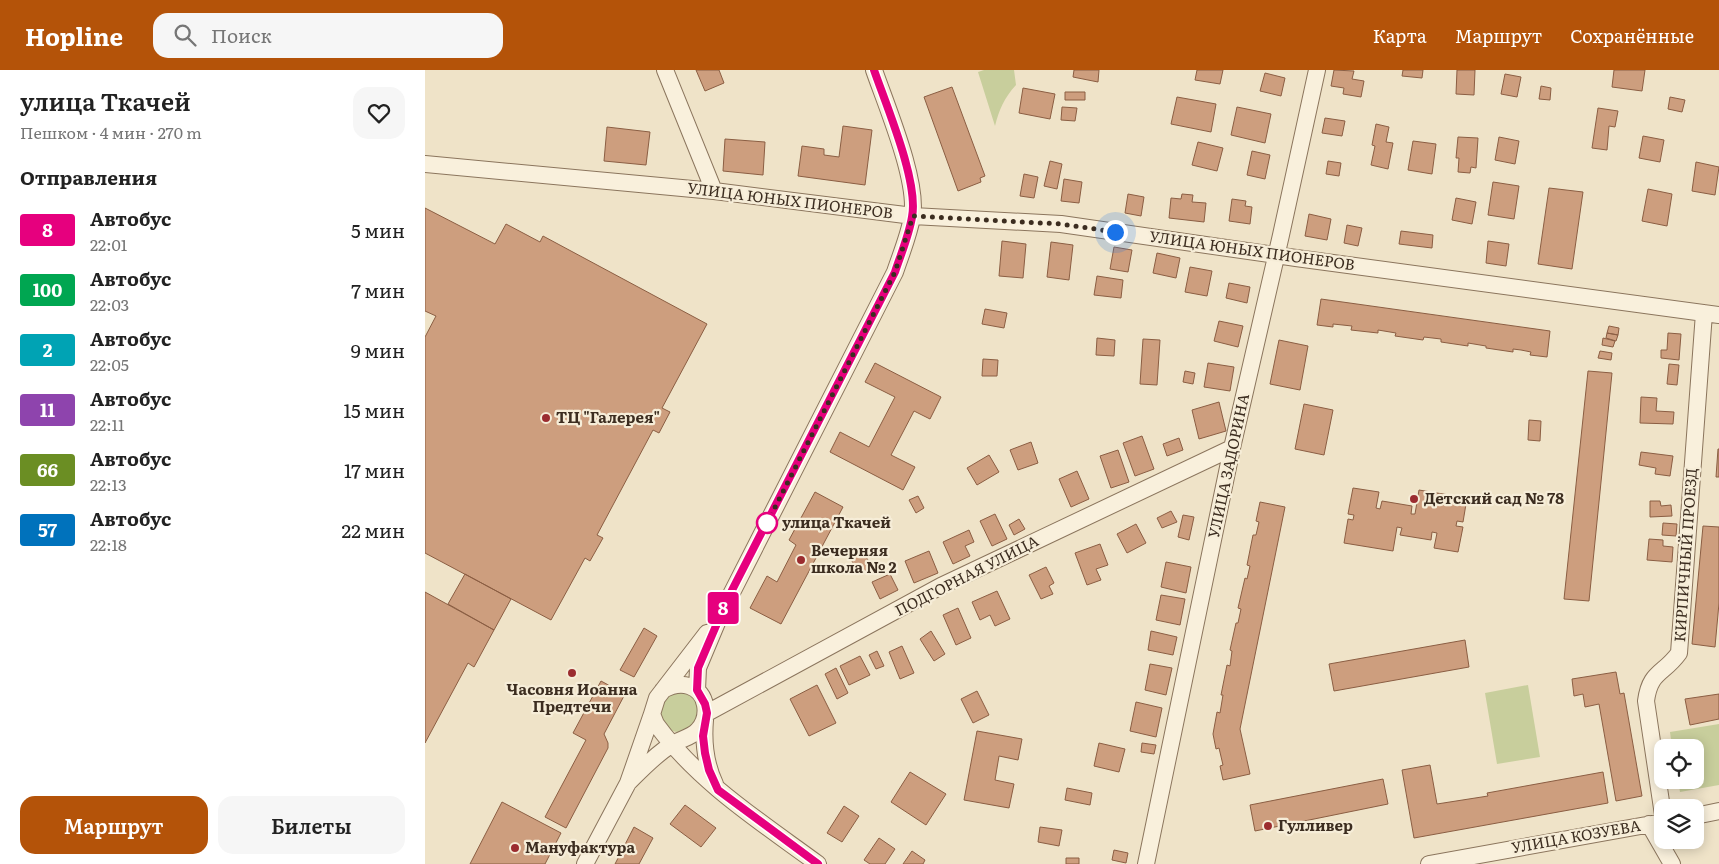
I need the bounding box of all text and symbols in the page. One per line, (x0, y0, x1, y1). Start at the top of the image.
search box (153, 13, 503, 58)
text: Hopline (25, 18, 123, 53)
icon: search (171, 21, 199, 49)
text: Поиск (211, 21, 272, 49)
text: Карта (1373, 22, 1427, 49)
text: Маршрут (1455, 22, 1542, 49)
text: Сохранённые (1570, 22, 1694, 49)
text: улица Ткачей (20, 83, 191, 118)
button: heart (353, 87, 405, 139)
text: Пешком · 4 мин · 270 m (20, 120, 202, 144)
text: Отправления (20, 163, 157, 191)
street label: УЛИЦА ЮНЫХ ПИОНЕРОВ (686, 175, 894, 224)
text: Автобус (90, 204, 171, 232)
text: 8 (42, 216, 53, 243)
text: 5 мин (351, 216, 405, 244)
your location (1103, 220, 1128, 245)
street label: УЛИЦА ЮНЫХ ПИОНЕРОВ (1148, 224, 1356, 275)
text: 22:01 (90, 232, 127, 256)
text: Автобус (90, 264, 171, 292)
text: 100 (33, 276, 62, 303)
text: 7 мин (351, 276, 405, 304)
text: 22:03 (90, 292, 129, 316)
text: Автобус (90, 324, 171, 352)
text: 2 (43, 336, 52, 363)
text: 9 мин (351, 336, 405, 364)
text: 22:05 (90, 352, 129, 376)
text: Автобус (90, 384, 171, 412)
street label: УЛИЦА ЗАДОРИНА (1201, 391, 1254, 540)
text: 11 (40, 396, 55, 423)
text: 15 мин (343, 396, 405, 424)
place label: ТЦ "Галерея" (556, 405, 660, 428)
text: 22:11 (90, 412, 125, 436)
marker: ТЦ "Галерея" (540, 412, 552, 424)
text: Автобус (90, 444, 171, 472)
text: 66 (37, 456, 58, 483)
text: 17 мин (344, 456, 405, 484)
street label: КИРПИЧНЫЙ ПРОЕЗД (1667, 467, 1702, 643)
text: 22:13 (90, 472, 127, 496)
place label: Детский сад № 78 (1424, 486, 1564, 509)
marker: Детский сад № 78 (1408, 493, 1420, 505)
text: Автобус (90, 504, 171, 532)
place label: улица Ткачей (782, 510, 891, 533)
marker: улица Ткачей (756, 512, 778, 534)
text: 57 (38, 516, 57, 543)
text: 22 мин (342, 516, 405, 544)
street label: ПОДГОРНАЯ УЛИЦА (890, 528, 1042, 621)
text: 22:18 (90, 532, 127, 556)
place label: Вечерняя школа № 2 (811, 538, 897, 578)
marker: Вечерняя школа № 2 (795, 554, 807, 566)
line badge: 8 (707, 592, 739, 624)
text: 8 (718, 594, 728, 621)
marker: Часовня Иоанна Предтечи (566, 667, 578, 679)
place label: Часовня Иоанна Предтечи (507, 677, 638, 717)
map controls (1654, 739, 1704, 849)
button: locate (1654, 739, 1704, 789)
button: Маршрут (20, 796, 208, 854)
button: Билеты (218, 796, 405, 854)
button: layers (1654, 799, 1704, 849)
place label: Гулливер (1278, 813, 1353, 836)
street label: УЛИЦА КОЗУЕВА (1509, 813, 1642, 858)
marker: Гулливер (1262, 820, 1274, 832)
place label: Мануфактура (525, 835, 635, 858)
marker: Мануфактура (509, 842, 521, 854)

